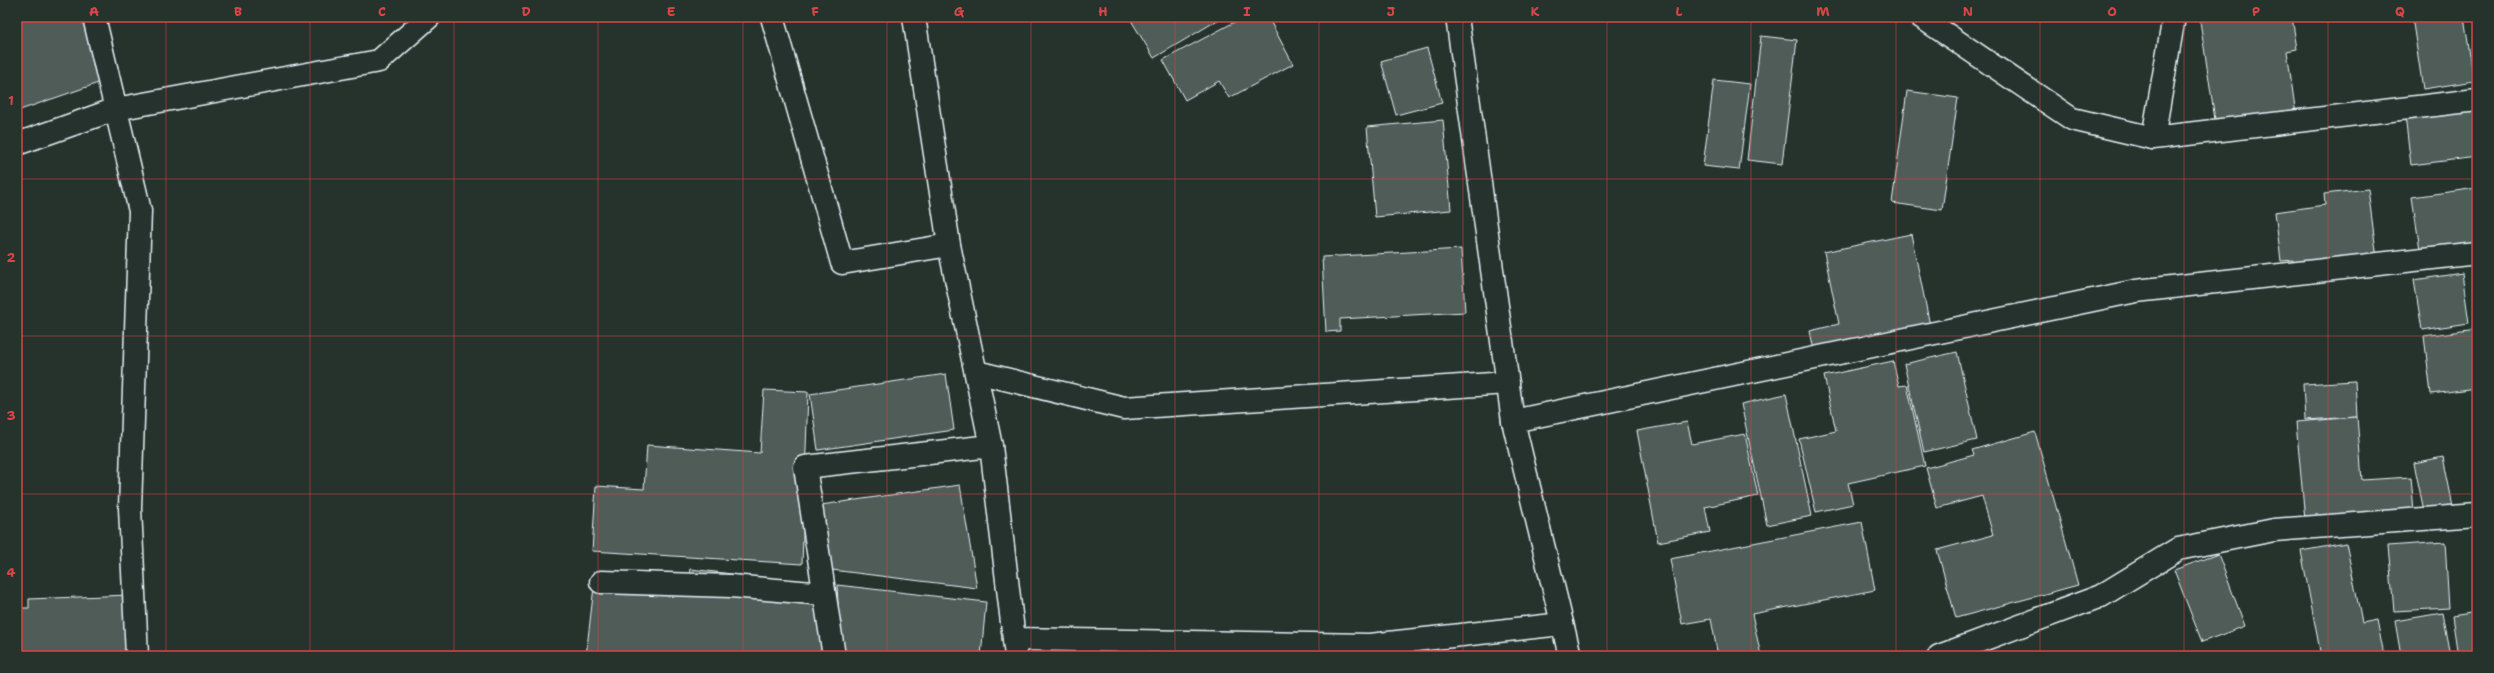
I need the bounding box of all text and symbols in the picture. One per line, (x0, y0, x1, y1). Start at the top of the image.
text: A (89, 3, 99, 20)
text: B (234, 3, 242, 20)
text: C (378, 3, 386, 20)
text: D (521, 3, 531, 20)
text: E (667, 3, 676, 20)
text: F (811, 3, 819, 20)
text: G (954, 3, 965, 20)
text: H (1098, 3, 1108, 20)
text: I (1243, 3, 1251, 20)
text: J (1387, 3, 1395, 20)
text: K (1531, 3, 1540, 20)
text: L (1675, 3, 1683, 20)
text: M (1816, 3, 1830, 20)
text: N (1963, 3, 1973, 20)
text: O (2107, 3, 2117, 20)
text: P (2252, 3, 2260, 20)
text: Q (2395, 3, 2405, 20)
text: 1 (8, 92, 14, 109)
text: 2 (6, 249, 16, 266)
text: 3 (6, 407, 16, 424)
text: 4 (6, 564, 16, 581)

